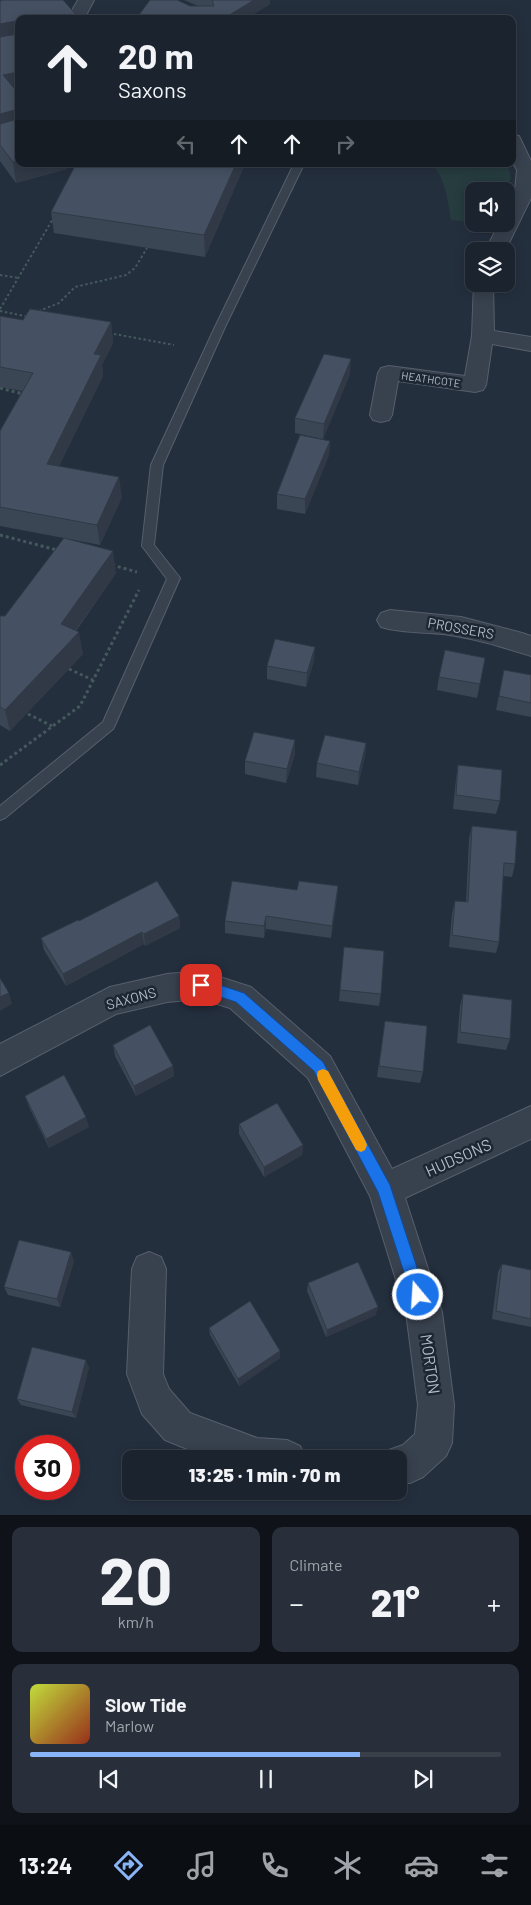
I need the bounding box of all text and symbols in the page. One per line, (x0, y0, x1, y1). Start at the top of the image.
text: 20 m (118, 34, 194, 76)
icon: ahead (35, 35, 100, 100)
text: Saxons (118, 76, 187, 102)
icon: left (172, 130, 200, 158)
icon: ahead (225, 130, 253, 158)
icon: ahead (278, 130, 306, 158)
icon: right (331, 130, 359, 158)
map controls (465, 182, 515, 292)
button: sound (465, 182, 515, 232)
button: layers (465, 242, 515, 292)
street label: HEATHCOTE (401, 368, 462, 390)
street label: PROSSERS (426, 614, 496, 642)
pin (180, 964, 222, 1006)
icon: arrive (187, 971, 215, 999)
street label: SAXONS (104, 983, 158, 1013)
street label: HUDSONS (422, 1134, 494, 1180)
position arrow (391, 1268, 443, 1320)
street label: MORTON (417, 1333, 445, 1395)
speed limit sign: 30 (15, 1435, 80, 1500)
text: 13:25 · 1 min · 70 m (189, 1463, 340, 1486)
text: 20 (99, 1540, 172, 1618)
text: Climate (290, 1555, 342, 1574)
text: 21° (371, 1579, 420, 1625)
text: − (290, 1586, 304, 1620)
text: + (487, 1586, 501, 1620)
text: km/h (118, 1612, 154, 1631)
text: Slow Tide (105, 1693, 187, 1716)
text: Marlow (105, 1716, 154, 1735)
icon: previous (95, 1765, 123, 1793)
icon: pause (252, 1765, 280, 1793)
icon: next (409, 1765, 437, 1793)
icon: directions (111, 1848, 146, 1883)
icon: music (184, 1848, 219, 1883)
icon: phone (257, 1848, 292, 1883)
icon: climate (330, 1848, 365, 1883)
icon: car (404, 1848, 439, 1883)
icon: filters (477, 1848, 512, 1883)
text: 13:24 (19, 1852, 72, 1878)

